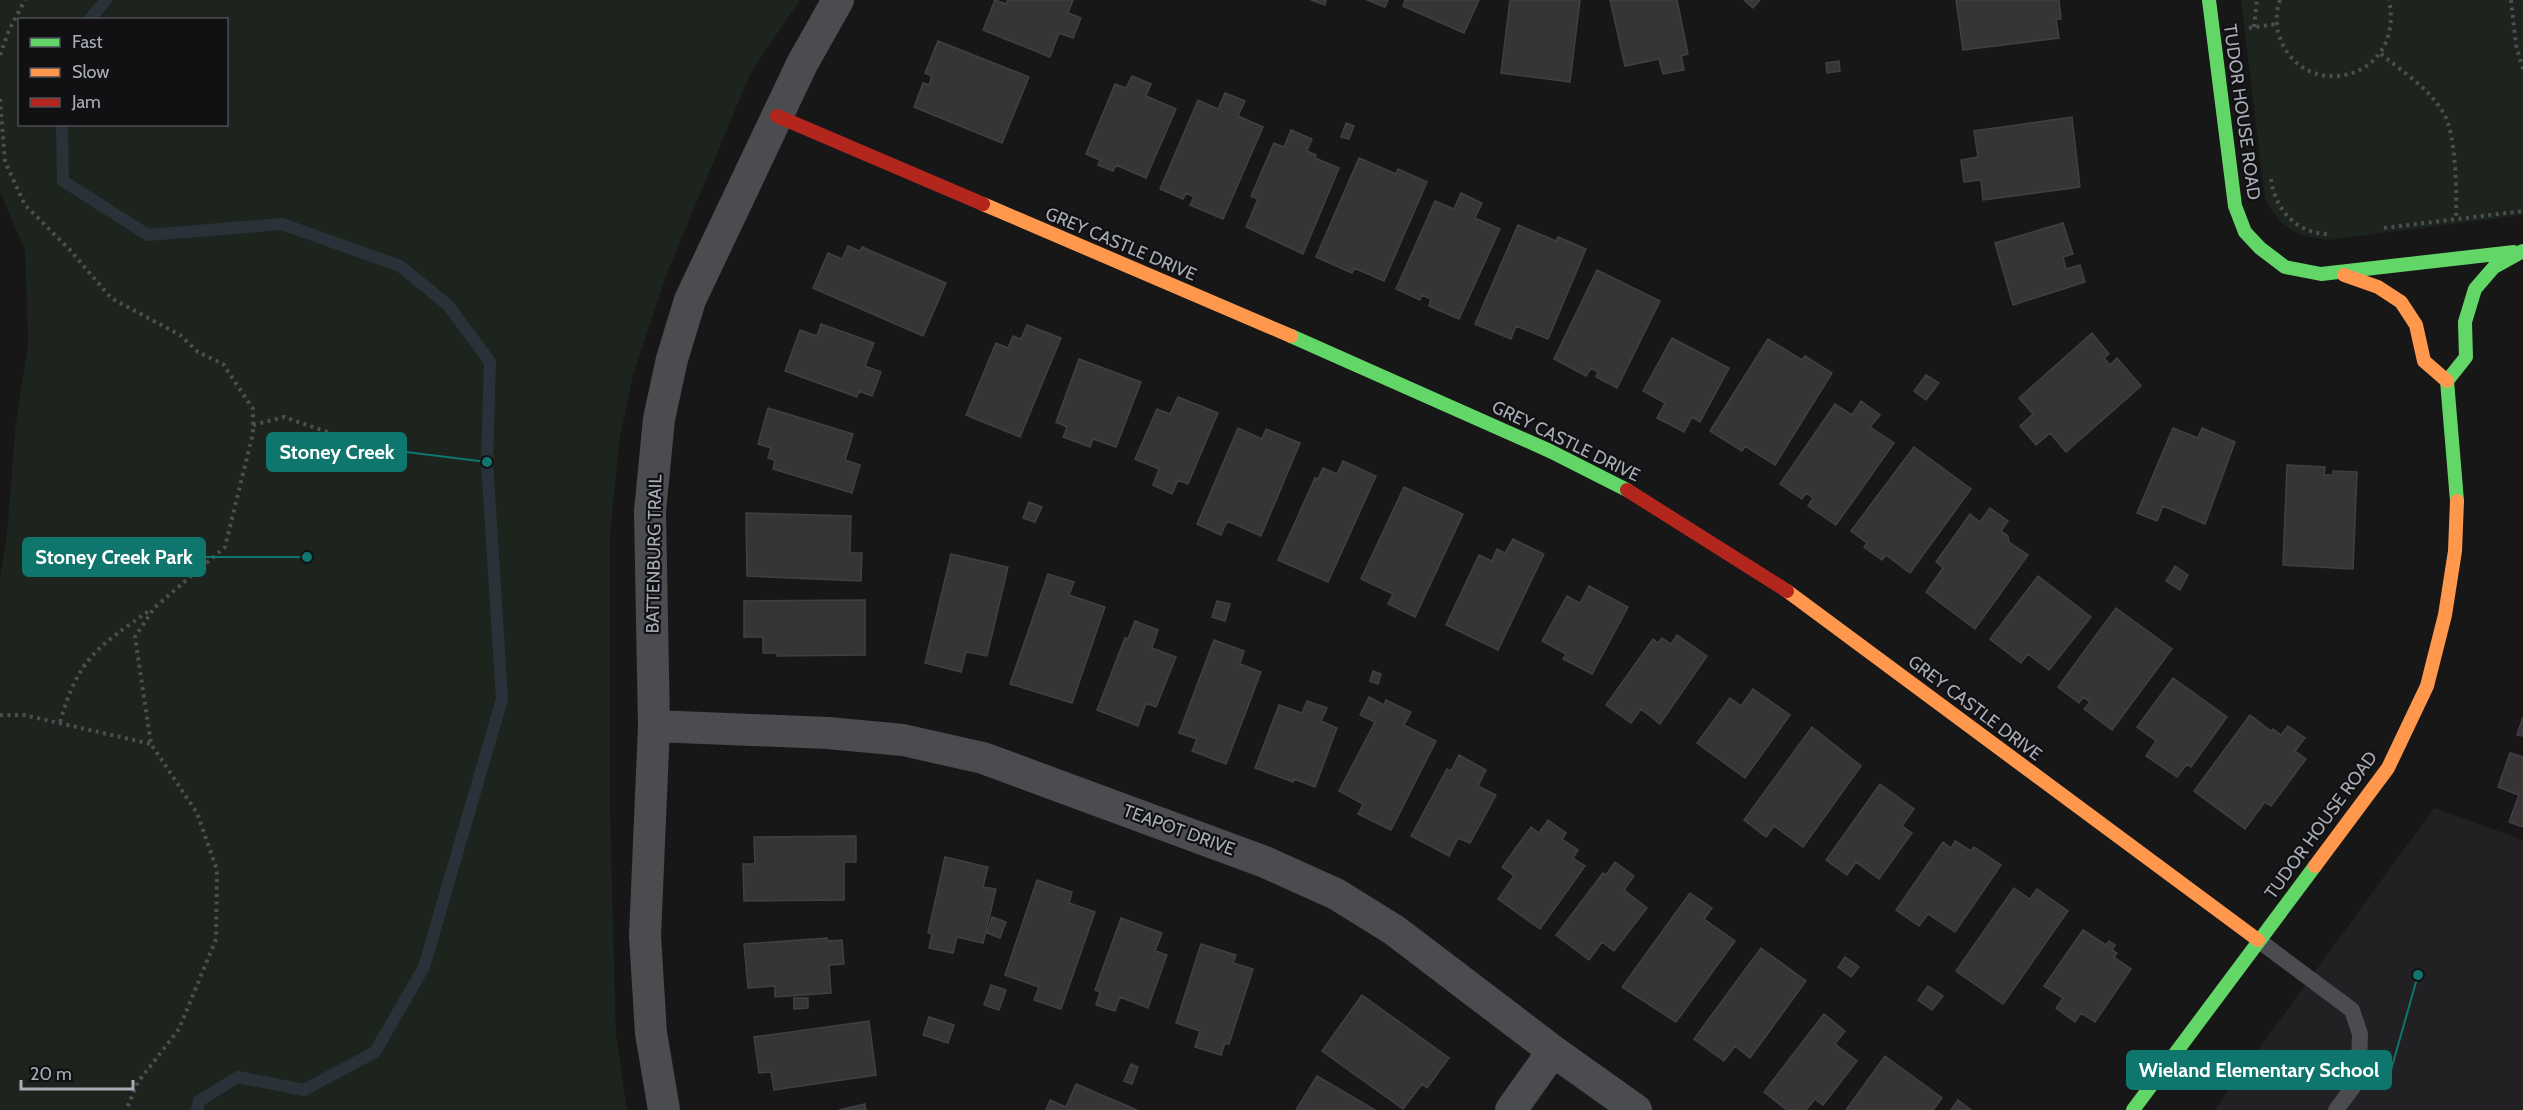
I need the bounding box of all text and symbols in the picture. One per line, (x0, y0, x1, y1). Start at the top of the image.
legend (18, 18, 228, 126)
street label: TUDOR HOUSE ROAD (2219, 23, 2265, 201)
text: Fast (72, 31, 103, 53)
text: Slow (72, 61, 109, 83)
text: Jam (71, 91, 101, 113)
street label: GREY CASTLE DRIVE (1042, 202, 1200, 286)
street label: GREY CASTLE DRIVE (1488, 396, 1644, 486)
callout: Stoney Creek (267, 433, 406, 471)
text: Stoney Creek (280, 440, 395, 464)
street label: BATTENBURG TRAIL (642, 475, 666, 633)
callout: Stoney Creek Park (23, 538, 205, 576)
text: Stoney Creek Park (35, 545, 193, 569)
street label: GREY CASTLE DRIVE (1904, 650, 2046, 766)
street label: TUDOR HOUSE ROAD (2260, 747, 2382, 903)
street label: TEAPOT DRIVE (1120, 800, 1238, 860)
callout: Wieland Elementary School (2127, 1051, 2391, 1089)
scale bar (21, 1053, 134, 1091)
text: Wieland Elementary School (2139, 1058, 2379, 1082)
text: 20 m (30, 1063, 72, 1085)

